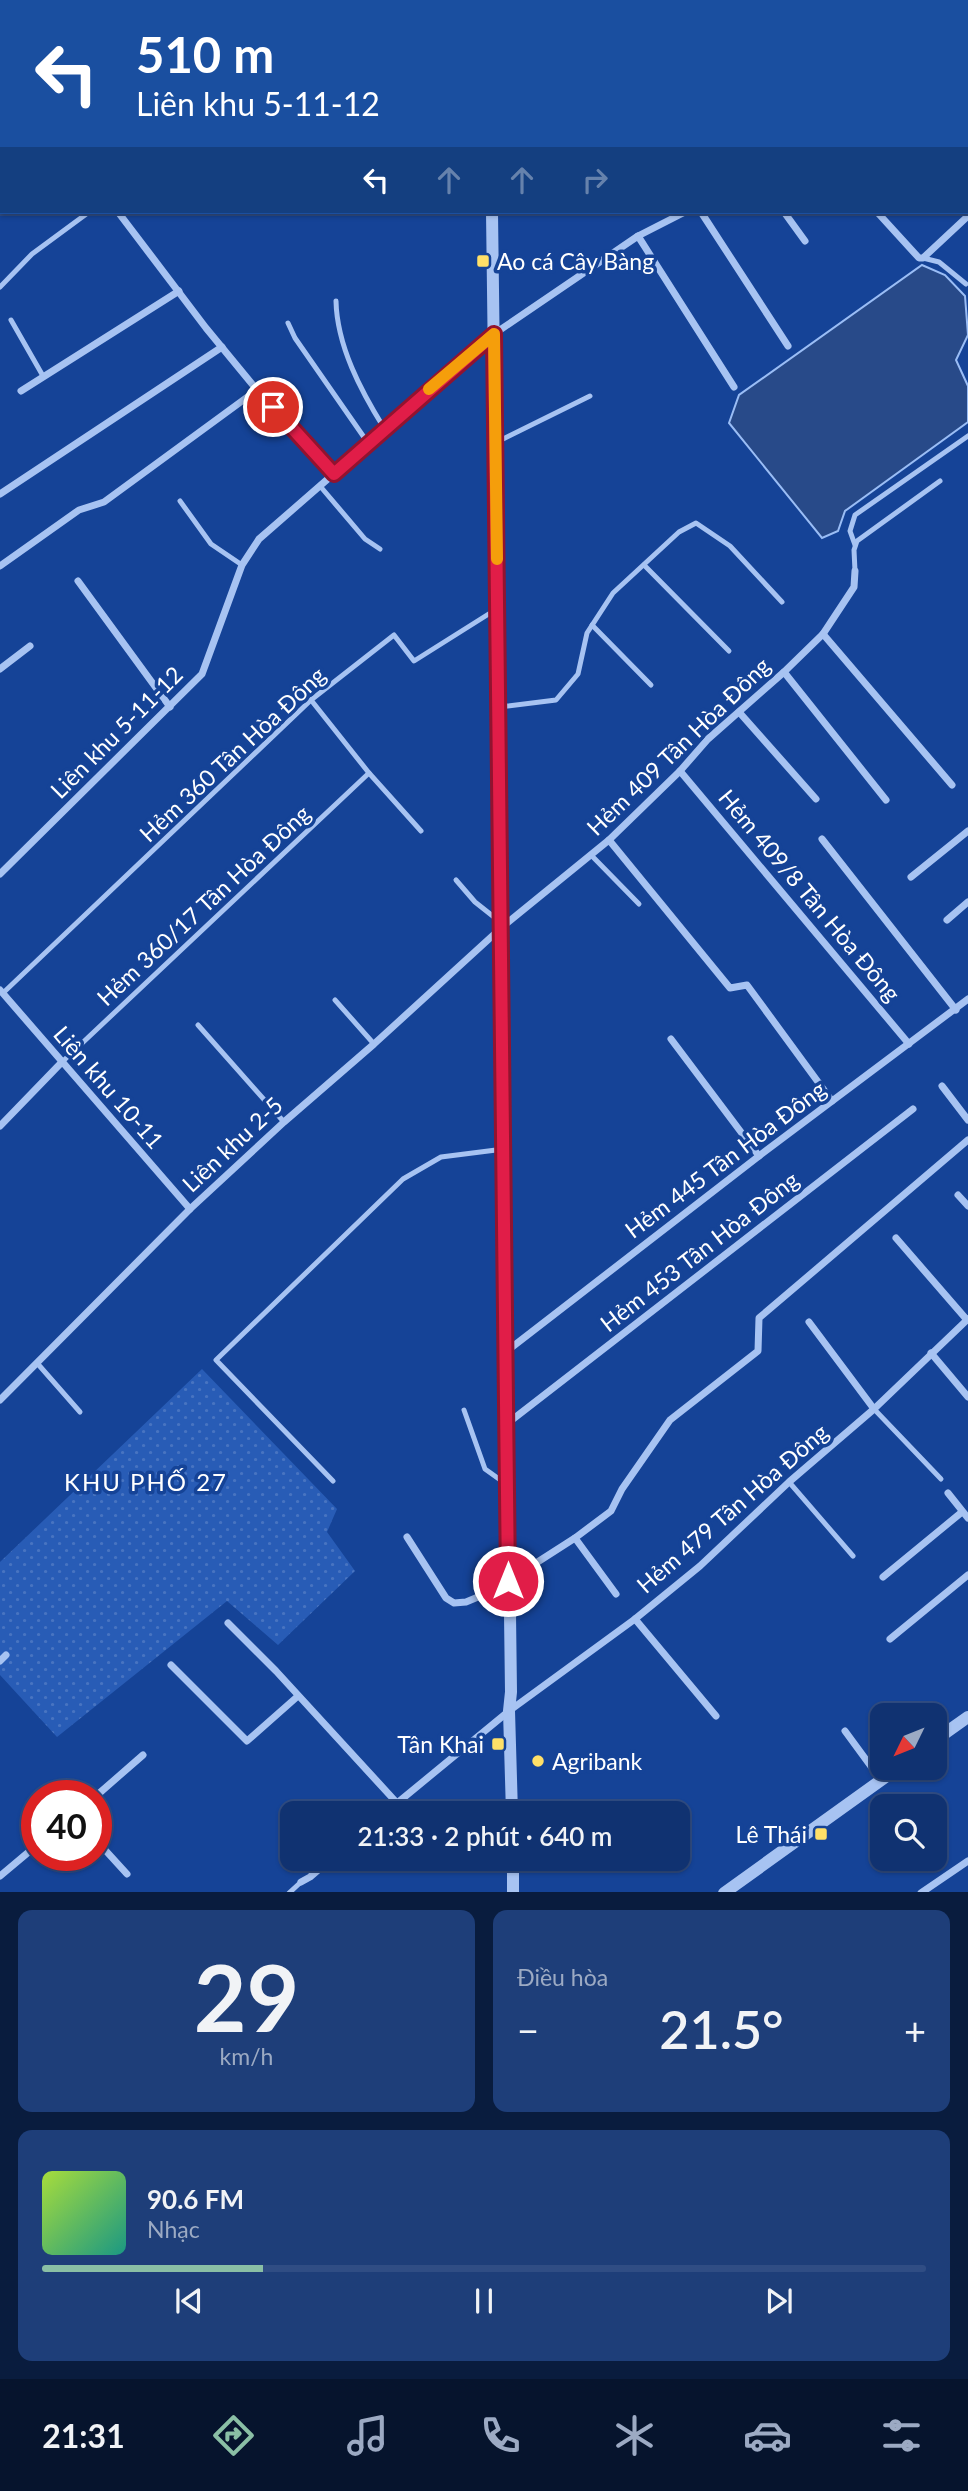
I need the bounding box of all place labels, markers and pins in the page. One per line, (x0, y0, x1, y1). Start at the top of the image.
place label: Ao cá Cây Bàng (497, 247, 654, 275)
marker: Ao cá Cây Bàng (475, 253, 491, 269)
pin (243, 377, 303, 437)
place label: Tân Khai (397, 1730, 484, 1758)
marker: Tân Khai (490, 1736, 506, 1752)
place label: Agribank (552, 1747, 643, 1775)
marker: Agribank (530, 1753, 546, 1769)
place label: Lê Thái (736, 1820, 807, 1848)
marker: Lê Thái (813, 1826, 829, 1842)

